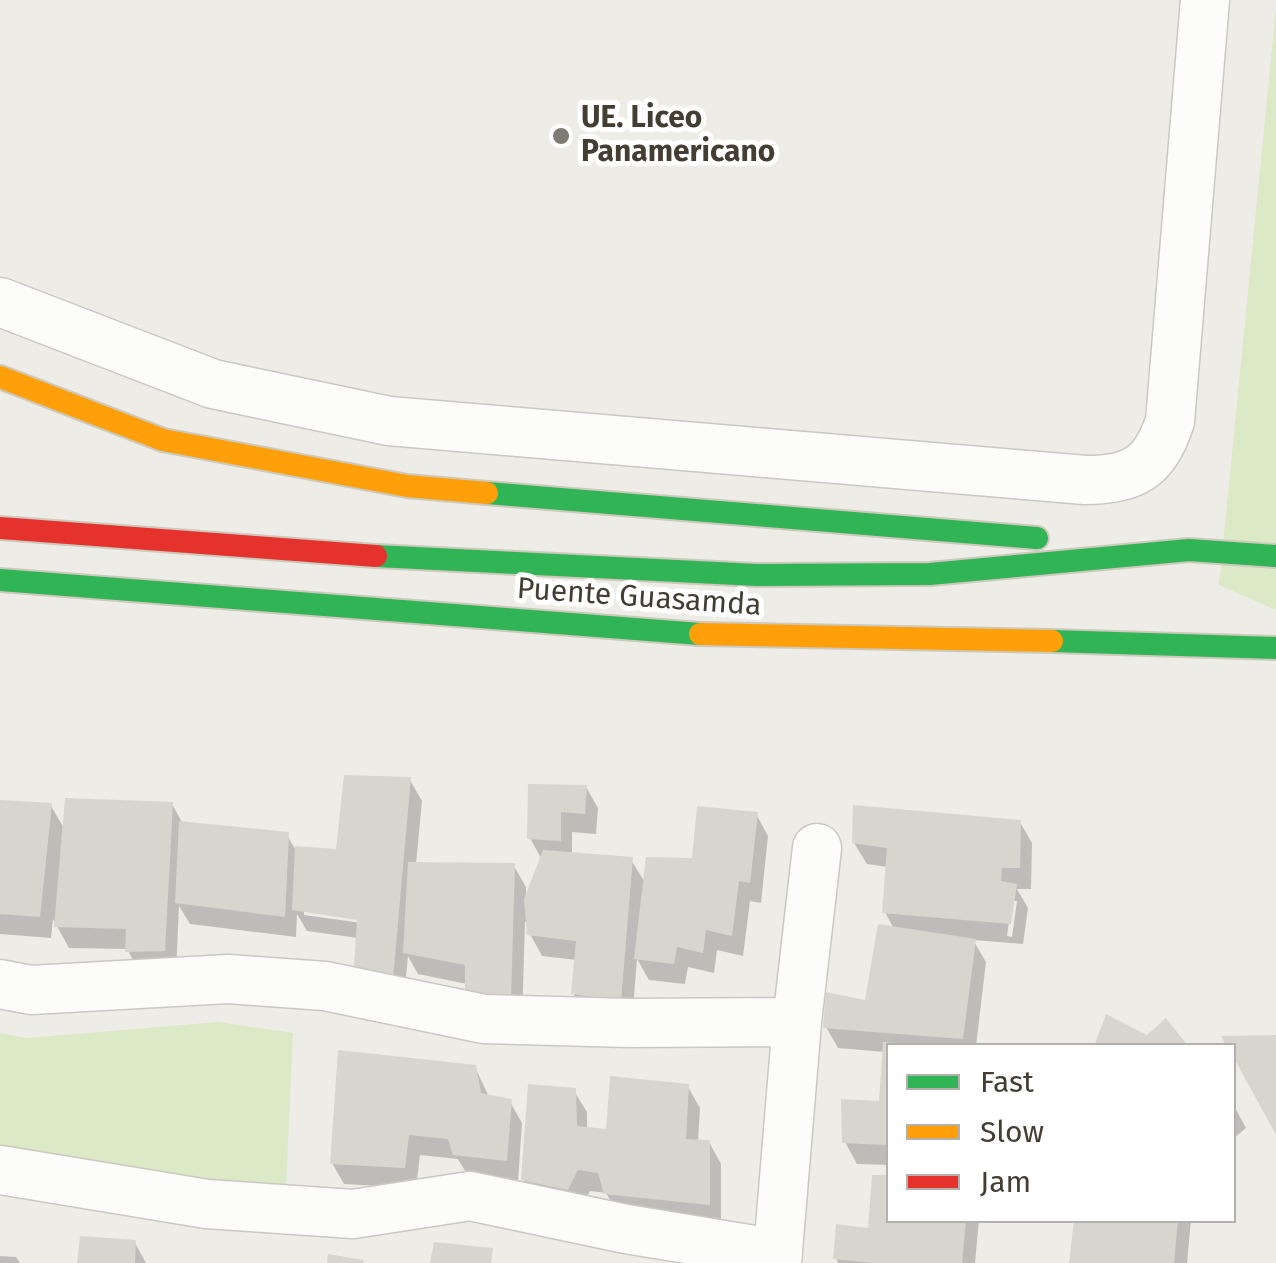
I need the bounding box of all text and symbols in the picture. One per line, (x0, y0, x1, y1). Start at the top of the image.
place label: UE. Liceo Panamericano (581, 101, 775, 172)
marker: UE. Liceo Panamericano (550, 125, 572, 147)
street label: Puente Guasamda (515, 571, 763, 625)
legend (886, 1043, 1236, 1223)
text: Fast (980, 1064, 1034, 1100)
text: Slow (980, 1114, 1044, 1150)
text: Jam (980, 1164, 1031, 1200)

